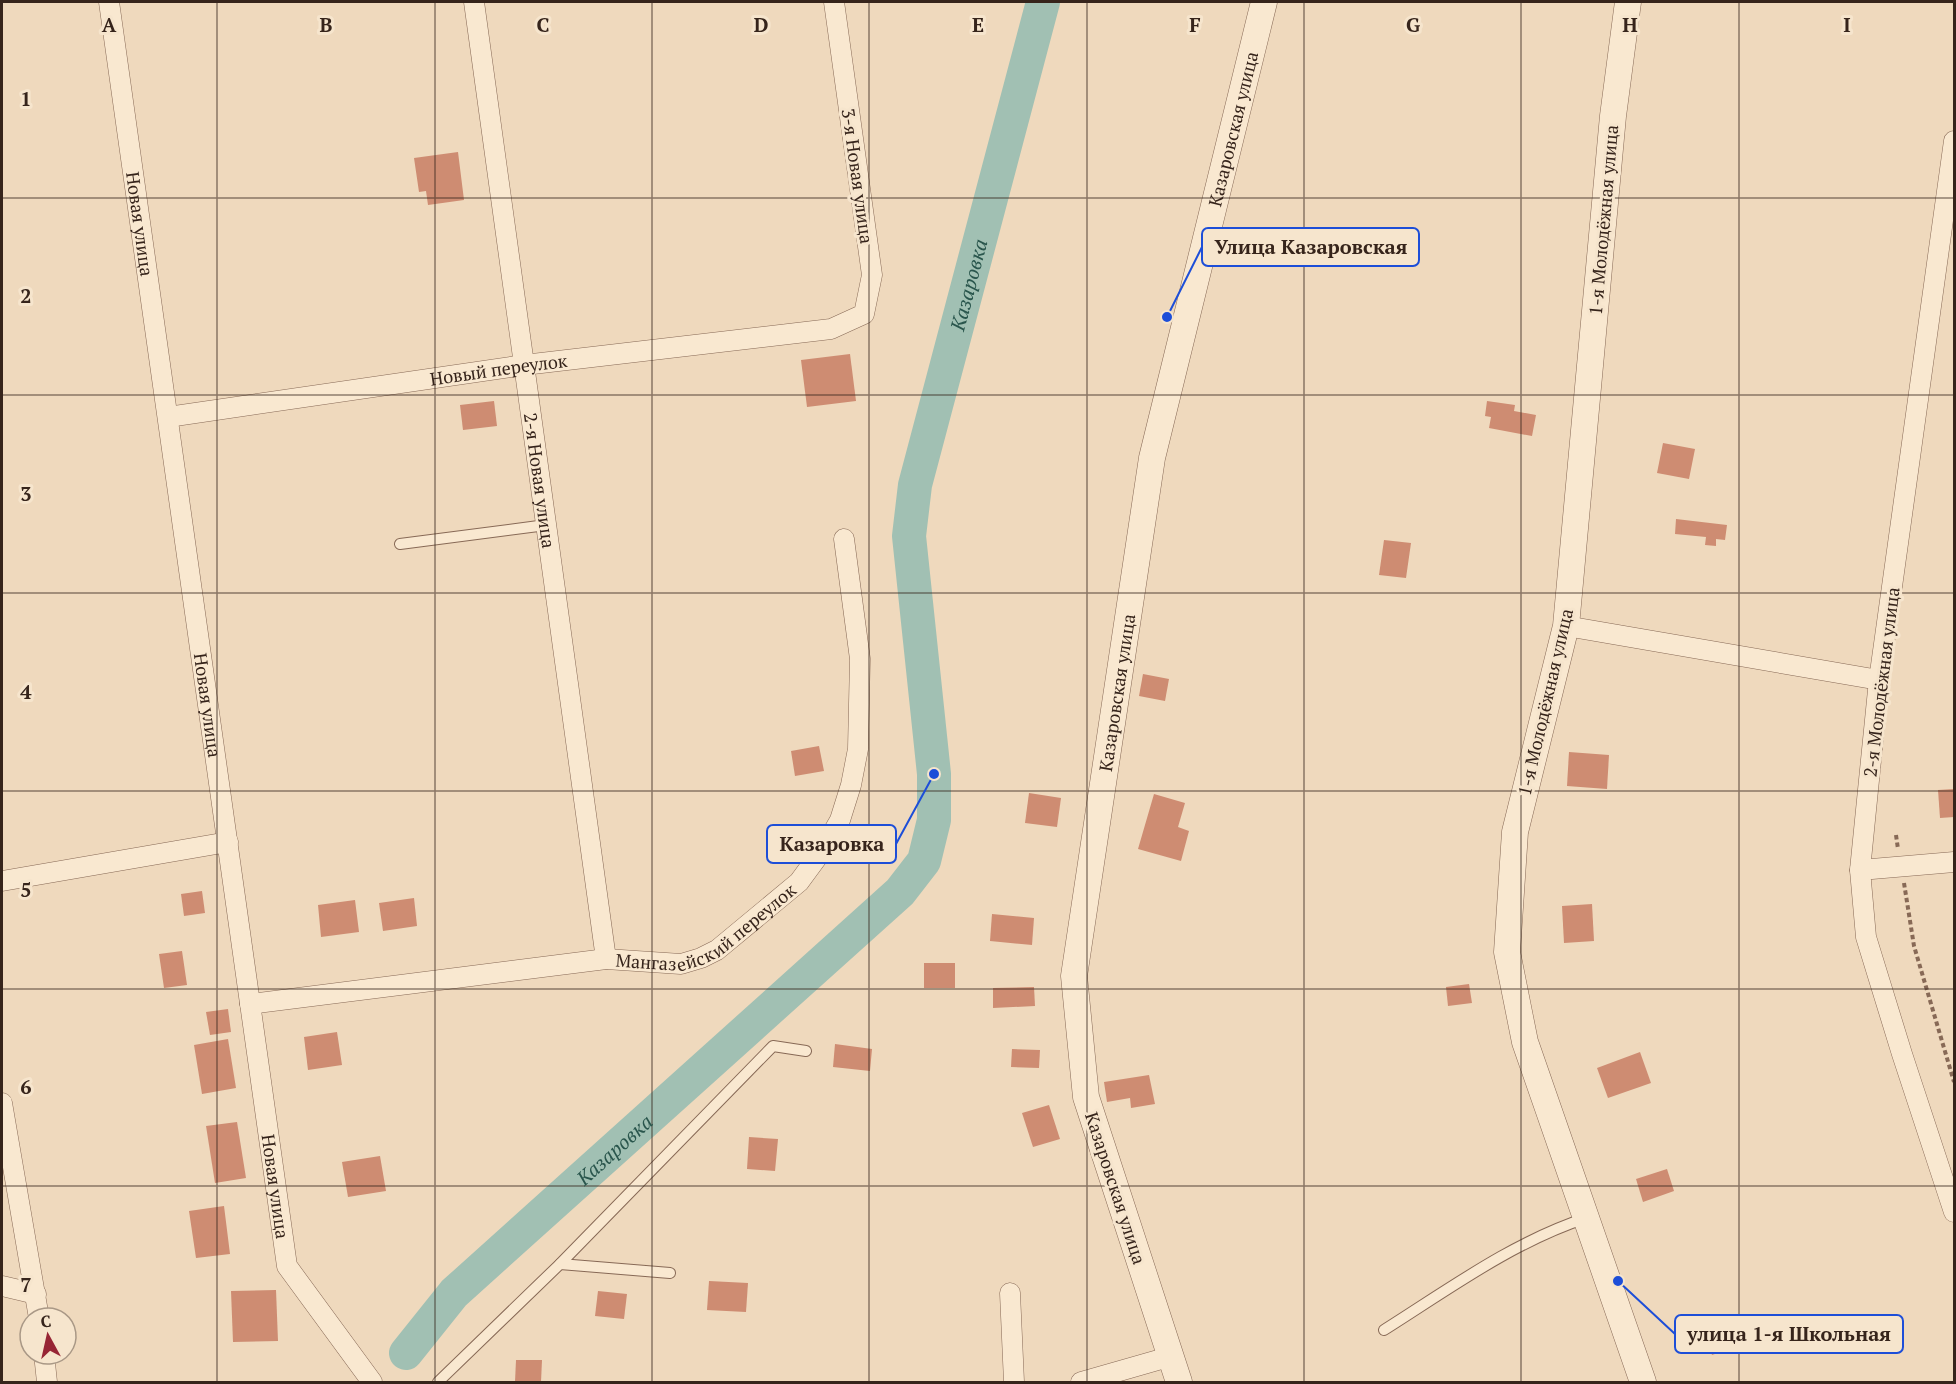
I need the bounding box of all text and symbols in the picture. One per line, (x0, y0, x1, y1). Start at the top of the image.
text: A (102, 11, 117, 38)
text: B (320, 11, 333, 38)
text: C (536, 11, 550, 38)
text: D (754, 11, 768, 38)
text: E (972, 11, 984, 38)
text: F (1189, 11, 1201, 38)
text: G (1406, 11, 1420, 38)
text: H (1622, 11, 1638, 38)
text: I (1843, 11, 1851, 38)
street label: Казаровская улица (1202, 49, 1263, 209)
text: 1 (20, 85, 32, 112)
street label: 3-я Новая улица (837, 107, 879, 245)
street label: 1-я Молодёжная улица (1583, 124, 1623, 316)
street label: Новая улица (121, 170, 159, 278)
callout: Улица Казаровская (1202, 228, 1419, 266)
text: Улица Казаровская (1215, 233, 1408, 260)
water label: Казаровка (943, 236, 993, 334)
text: 2 (20, 282, 32, 309)
street label: Новый переулок (428, 348, 569, 391)
street label: 2-я Новая улица (519, 411, 561, 550)
text: 3 (20, 480, 32, 507)
street label: 2-я Молодёжная улица (1857, 586, 1905, 778)
street label: 1-я Молодёжная улица (1512, 606, 1578, 798)
street label: Казаровская улица (1093, 612, 1140, 773)
street label: Новая улица (189, 651, 227, 759)
text: 4 (20, 678, 32, 705)
callout: Казаровка (767, 825, 896, 863)
text: Казаровка (780, 830, 884, 857)
text: 5 (20, 876, 32, 903)
street label: Мангазейский переулок (615, 878, 801, 977)
text: 6 (20, 1073, 32, 1100)
water label: Казаровка (569, 1108, 658, 1191)
street label: Казаровская улица (1080, 1109, 1152, 1267)
street label: Новая улица (257, 1133, 295, 1240)
text: 7 (20, 1271, 32, 1298)
north arrow (18, 1306, 78, 1366)
text: С (39, 1310, 53, 1333)
callout: улица 1-я Школьная (1675, 1315, 1903, 1353)
text: улица 1-я Школьная (1686, 1320, 1891, 1347)

